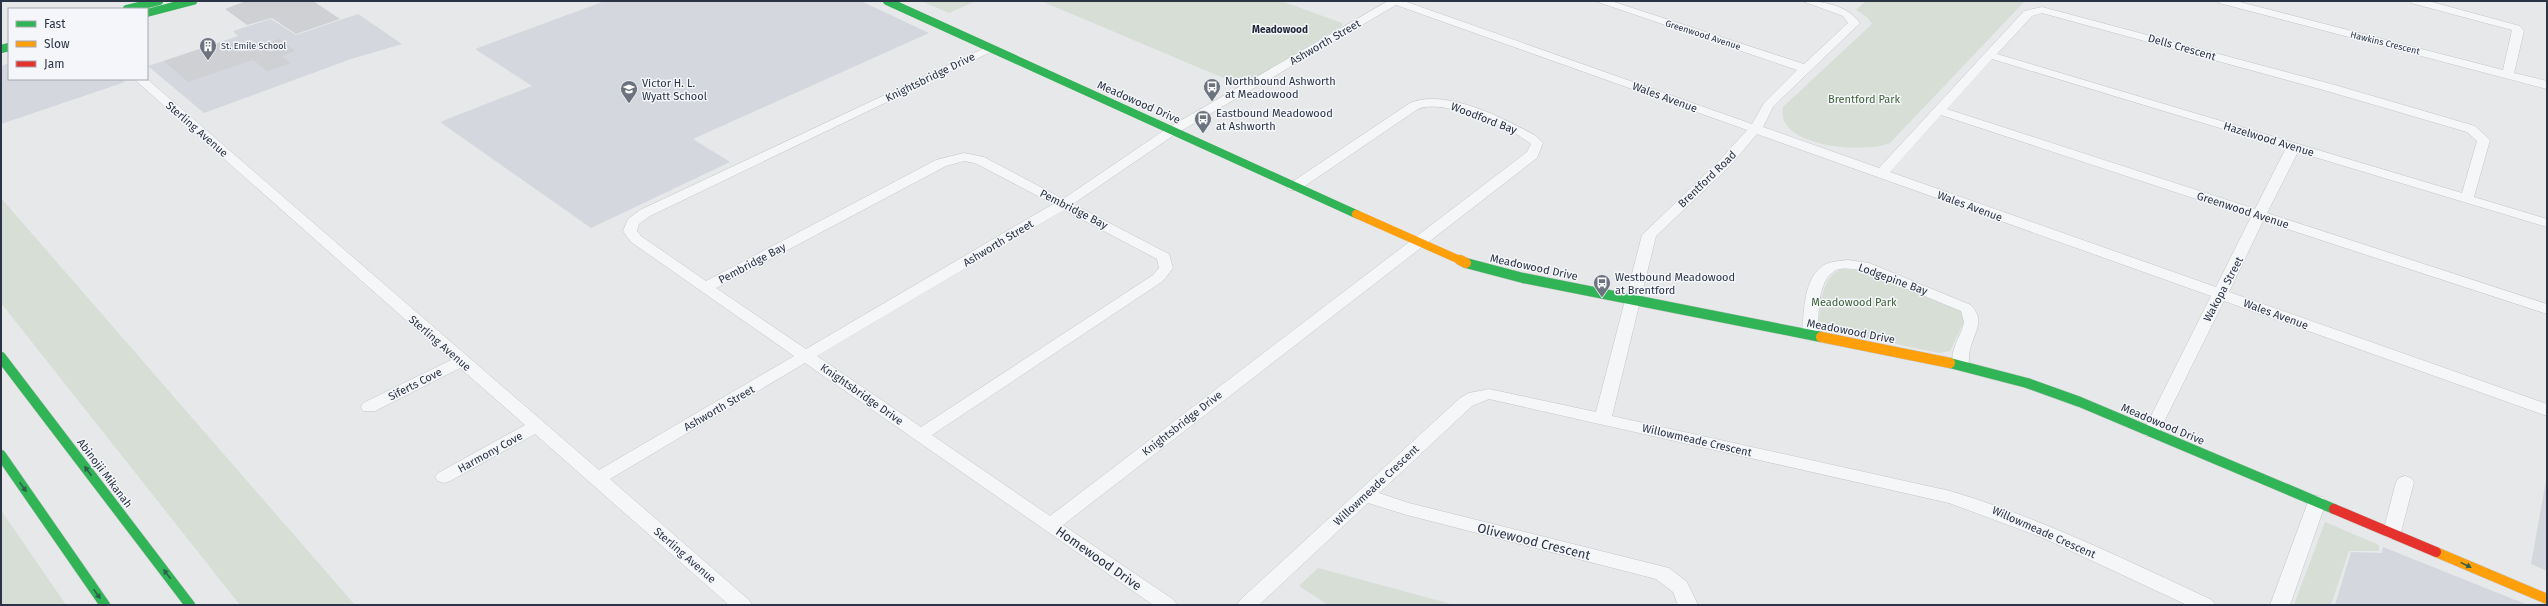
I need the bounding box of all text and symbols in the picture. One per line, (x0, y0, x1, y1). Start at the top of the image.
legend (8, 8, 148, 80)
text: Fast (44, 17, 66, 31)
street label: Ashworth Street (1288, 17, 1363, 68)
street label: Greenwood Avenue (1664, 18, 1742, 52)
district label: Meadowood (1252, 24, 1308, 36)
street label: Hawkins Crescent (2349, 30, 2421, 57)
street label: Dells Crescent (2146, 32, 2217, 63)
building icon: St. Emile School (198, 36, 218, 61)
text: Slow (44, 37, 70, 51)
place label: St. Emile School (221, 41, 287, 51)
street label: Knightsbridge Drive (883, 50, 977, 105)
text: Jam (44, 57, 64, 71)
place label: Northbound Ashworth at Meadowood (1225, 75, 1336, 101)
place label: Victor H. L. Wyatt School (642, 77, 707, 103)
bus stop icon: Northbound Ashworth at Meadowood (1202, 77, 1222, 102)
street label: Meadowood Drive (1095, 78, 1182, 127)
school or university icon: Victor H. L. Wyatt School (619, 79, 639, 104)
street label: Wales Avenue (1630, 80, 1699, 115)
park label: Brentford Park (1828, 93, 1900, 106)
street label: Sterling Avenue (163, 99, 230, 160)
street label: Woodford Bay (1449, 100, 1519, 137)
place label: Eastbound Meadowood at Ashworth (1216, 107, 1333, 133)
bus stop icon: Eastbound Meadowood at Ashworth (1193, 109, 1213, 134)
street label: Hazelwood Avenue (2222, 119, 2316, 159)
street label: Brentford Road (1676, 148, 1739, 210)
street label: Pembridge Bay (1038, 187, 1110, 232)
street label: Wales Avenue (1935, 189, 2004, 224)
street label: Greenwood Avenue (2195, 189, 2291, 231)
street label: Ashworth Street (961, 217, 1036, 270)
street label: Pembridge Bay (716, 240, 789, 287)
street label: Meadowood Drive (1489, 252, 1579, 283)
street label: Wakopa Street (2201, 254, 2246, 324)
street label: Lodgepine Bay (1856, 261, 1930, 298)
place label: Westbound Meadowood at Brentford (1615, 271, 1735, 297)
bus stop icon: Westbound Meadowood at Brentford (1592, 273, 1612, 298)
park label: Meadowood Park (1811, 296, 1897, 309)
street label: Wales Avenue (2241, 297, 2310, 332)
street label: Sterling Avenue (406, 313, 473, 374)
street label: Meadowood Drive (1806, 317, 1896, 346)
street label: Knightsbridge Drive (818, 361, 906, 428)
street label: Siferts Cove (386, 365, 444, 404)
street label: Ashworth Street (682, 383, 757, 434)
street label: Knightsbridge Drive (1140, 388, 1225, 459)
street label: Meadowood Drive (2119, 401, 2207, 448)
street label: Willowmeade Crescent (1641, 422, 1753, 459)
street label: Harmony Cove (456, 429, 525, 476)
street label: Abinojii Mikanah (74, 436, 135, 510)
street label: Willowmeade Crescent (1331, 442, 1422, 528)
one-way arrow (84, 465, 92, 476)
one-way arrow (19, 482, 27, 492)
street label: Willowmeade Crescent (1990, 504, 2098, 561)
street label: Olivewood Crescent (1476, 520, 1592, 563)
street label: Homewood Drive (1053, 523, 1144, 593)
street label: Sterling Avenue (651, 525, 718, 586)
one-way arrow (2460, 562, 2472, 569)
one-way arrow (163, 569, 171, 579)
one-way arrow (93, 589, 101, 599)

